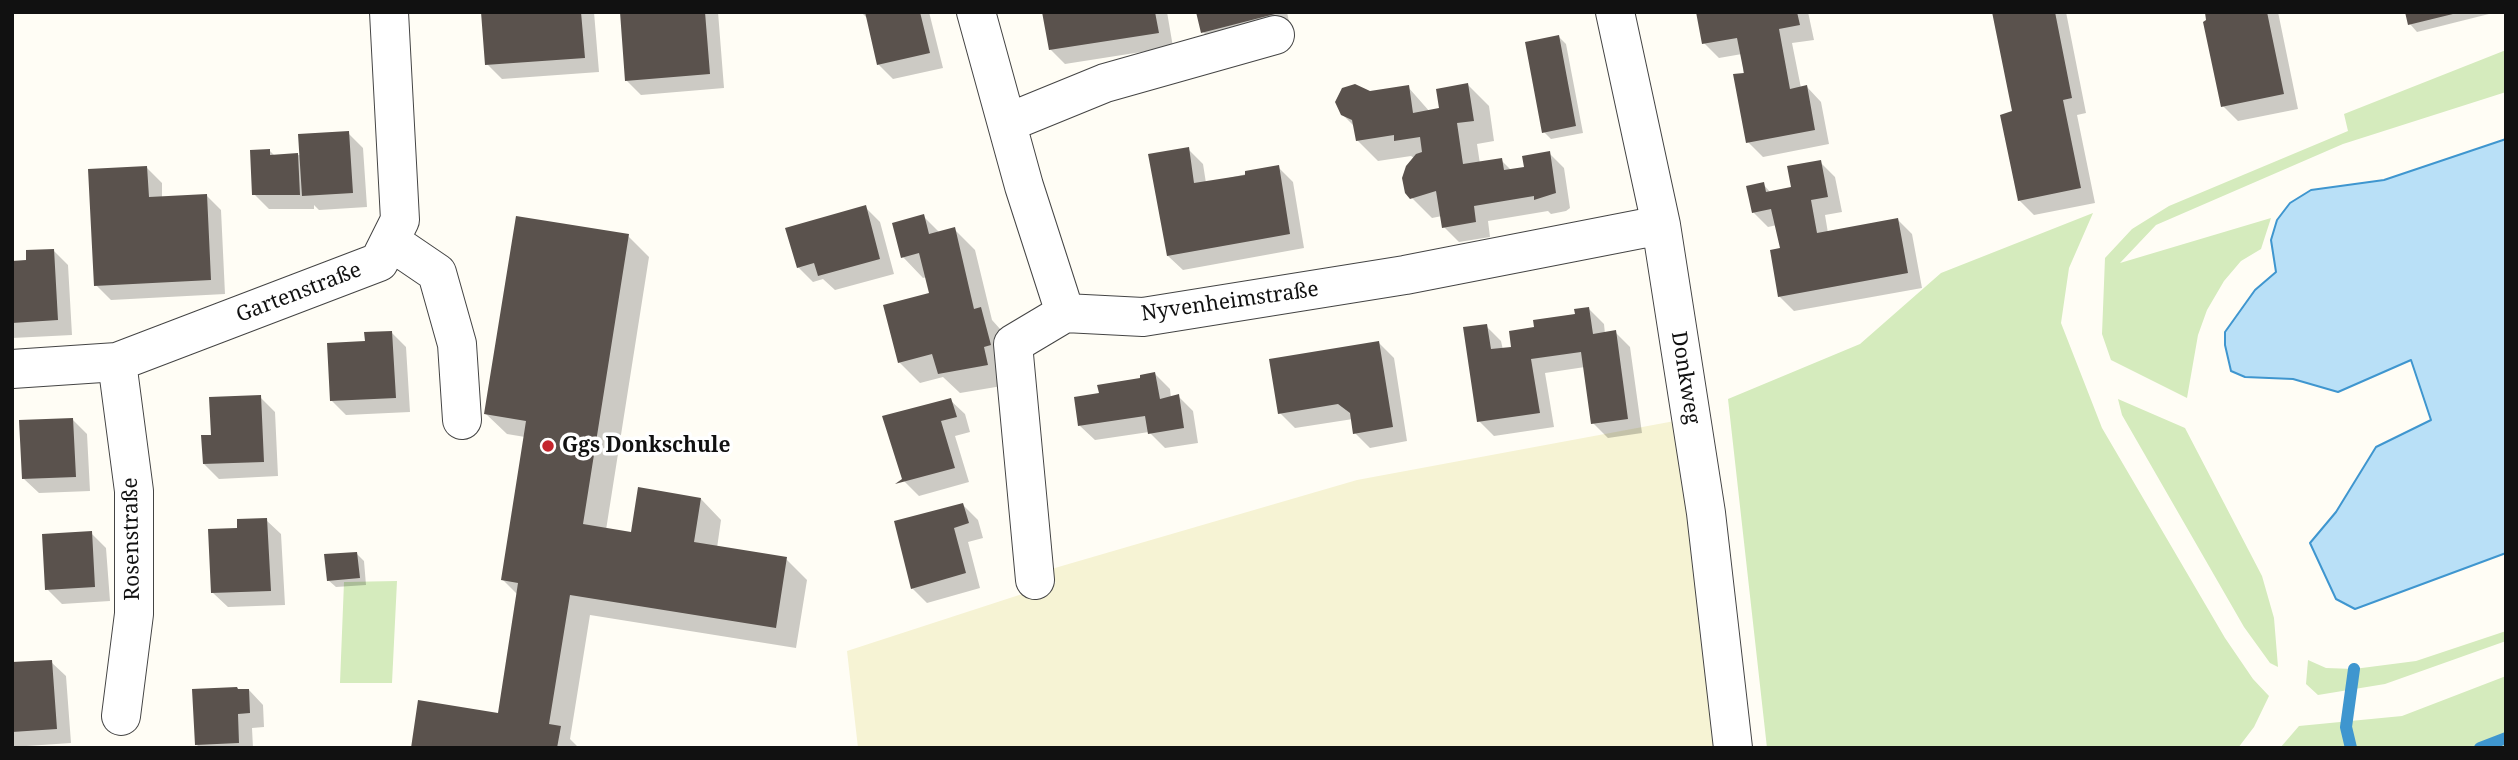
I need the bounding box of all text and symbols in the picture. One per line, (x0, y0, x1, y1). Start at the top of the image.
street label: Gartenstraße (233, 258, 365, 328)
street label: Nyvenheimstraße (1140, 277, 1320, 327)
street label: Donkweg (1665, 330, 1705, 426)
place label: Ggs Donkschule (562, 433, 730, 459)
marker: Ggs Donkschule (540, 438, 556, 454)
street label: Rosenstraße (118, 477, 146, 601)

